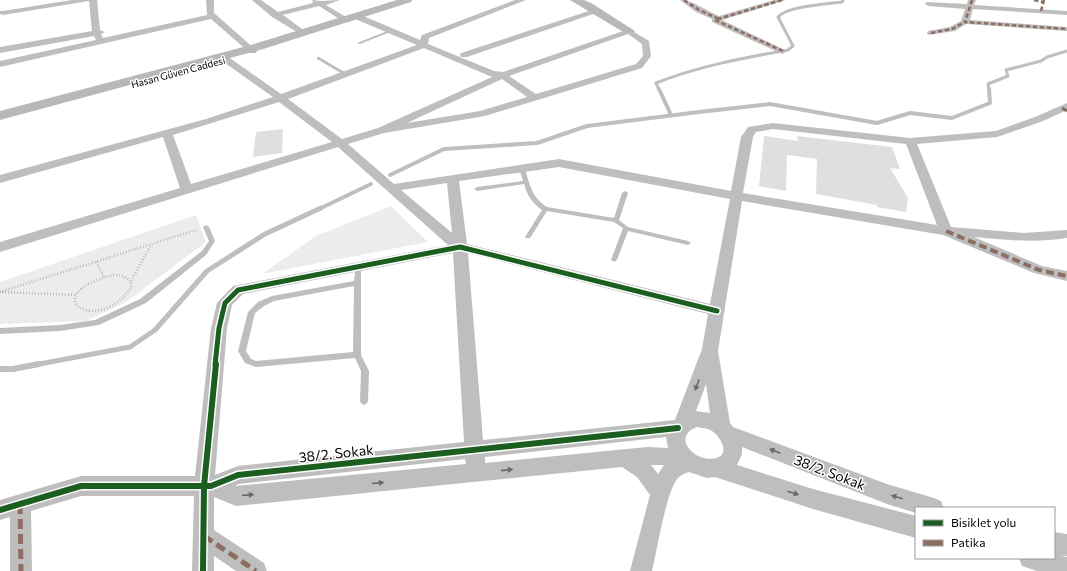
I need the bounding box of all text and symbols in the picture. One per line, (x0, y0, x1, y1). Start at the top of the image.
street label: Hasan Güven Caddesi (130, 54, 226, 90)
one-way arrow (693, 380, 699, 392)
street label: 38/2. Sokak (298, 441, 375, 465)
one-way arrow (769, 448, 781, 454)
street label: 38/2. Sokak (792, 451, 869, 494)
one-way arrow (501, 467, 513, 473)
one-way arrow (372, 479, 384, 486)
one-way arrow (787, 490, 799, 496)
one-way arrow (242, 492, 254, 498)
one-way arrow (890, 494, 902, 500)
legend (915, 507, 1055, 559)
text: Bisiklet yolu (951, 515, 1016, 529)
text: Patika (951, 535, 986, 549)

